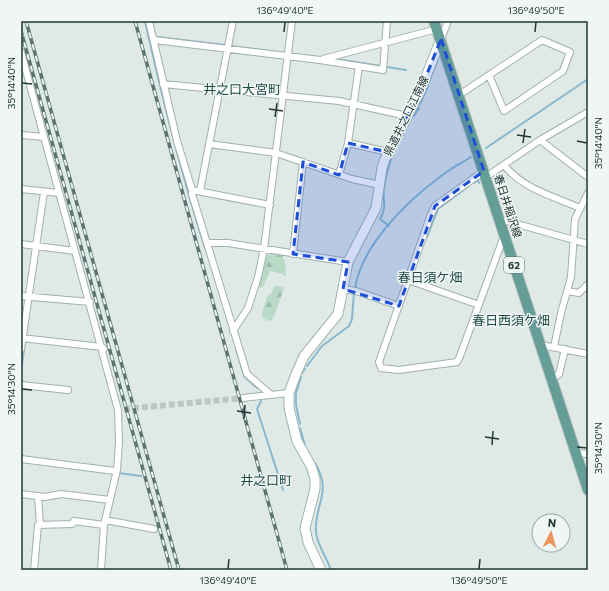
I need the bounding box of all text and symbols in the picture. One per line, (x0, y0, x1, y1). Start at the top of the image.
text: 136°49'40"E (256, 4, 314, 16)
text: 136°49'50"E (508, 4, 564, 16)
text: 35°14'40"N (5, 57, 17, 109)
street label: 県道井之口江南線 (380, 73, 431, 158)
district label: 井之口大宮町 (203, 81, 281, 97)
text: 35°14'40"N (592, 117, 604, 169)
street label: 春日井稲沢線 (492, 172, 525, 239)
road number: 62 (504, 257, 524, 273)
district label: 春日須ケ畑 (397, 269, 463, 285)
district label: 春日西須ケ畑 (472, 312, 550, 328)
text: 35°14'30"N (5, 363, 17, 415)
text: 35°14'30"N (592, 422, 604, 474)
district label: 井之口町 (240, 472, 292, 488)
north arrow (531, 513, 571, 553)
text: N (547, 516, 557, 529)
text: 136°49'40"E (199, 574, 257, 586)
text: 136°49'50"E (451, 574, 507, 586)

